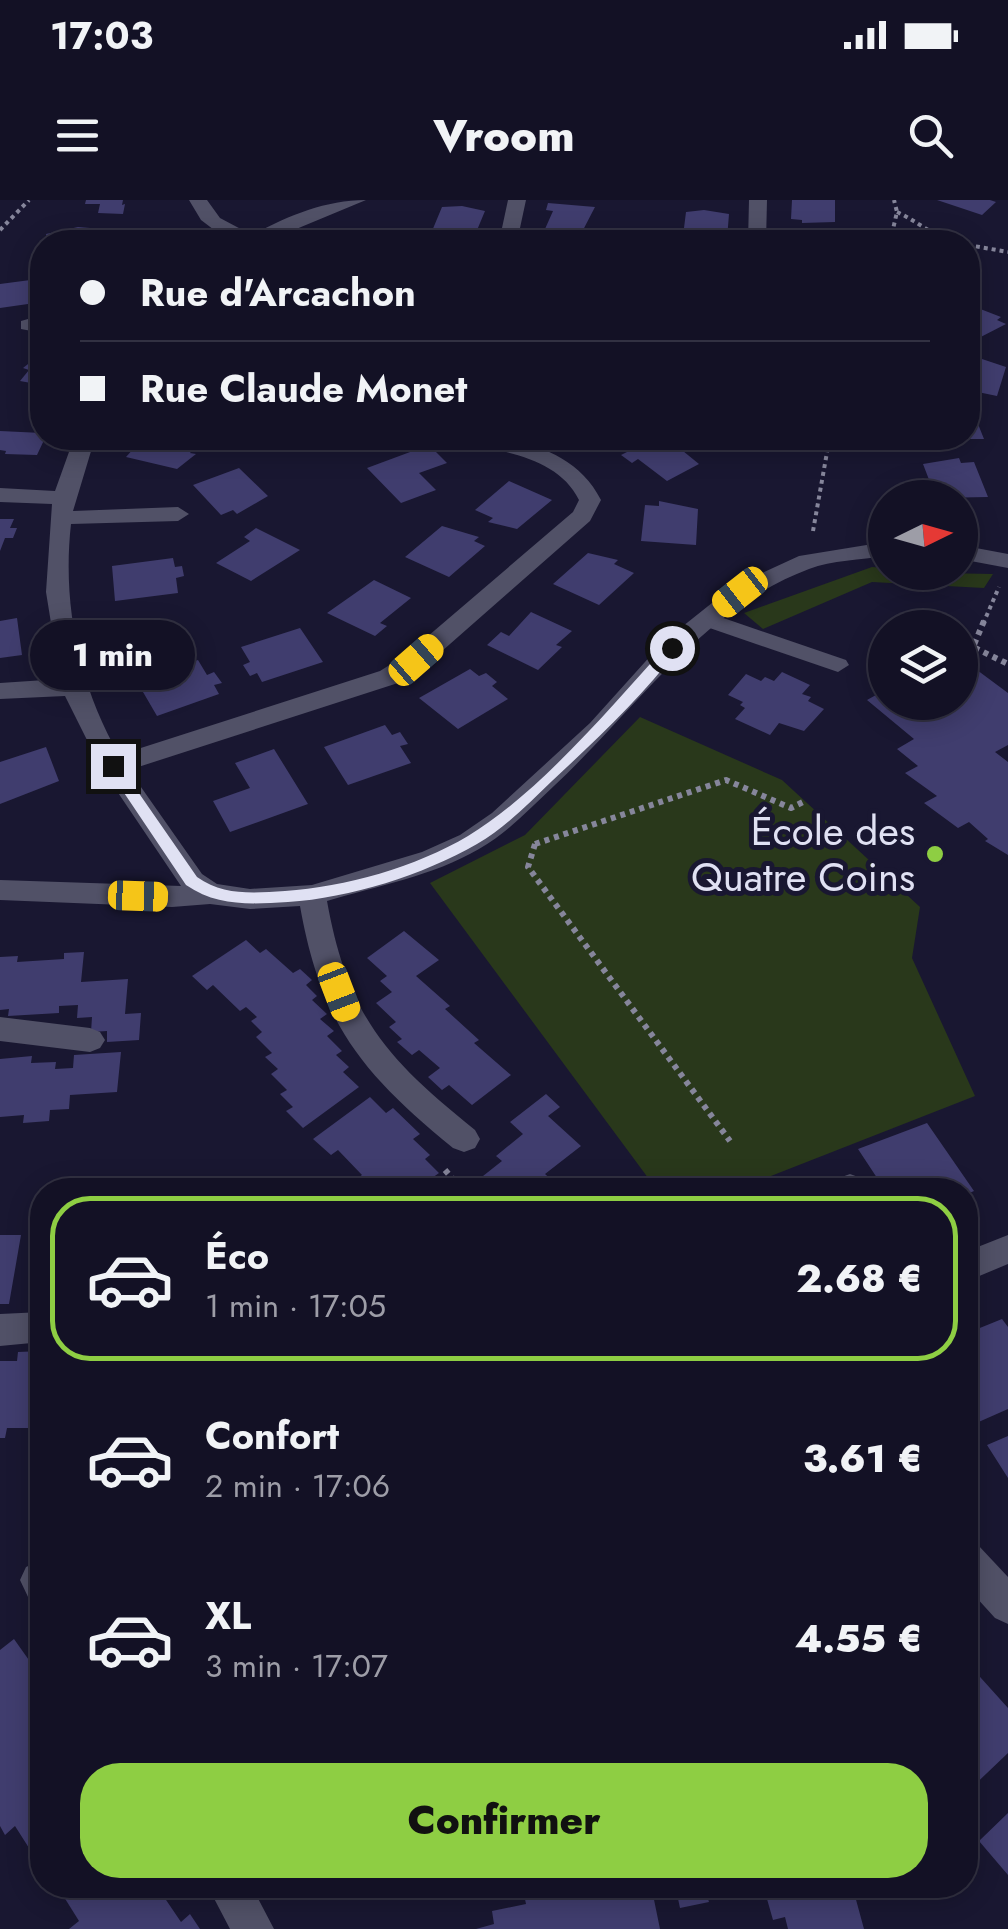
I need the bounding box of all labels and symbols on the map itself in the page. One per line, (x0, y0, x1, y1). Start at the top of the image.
north arrow (868, 480, 978, 590)
car (707, 562, 773, 622)
callout: 1 min (31, 621, 196, 691)
route start (650, 626, 695, 671)
car (384, 629, 448, 691)
route end (91, 744, 136, 789)
place label: École des Quatre Coins (691, 802, 915, 906)
marker: École des Quatre Coins (924, 843, 946, 865)
car (107, 880, 169, 912)
car (314, 959, 364, 1025)

